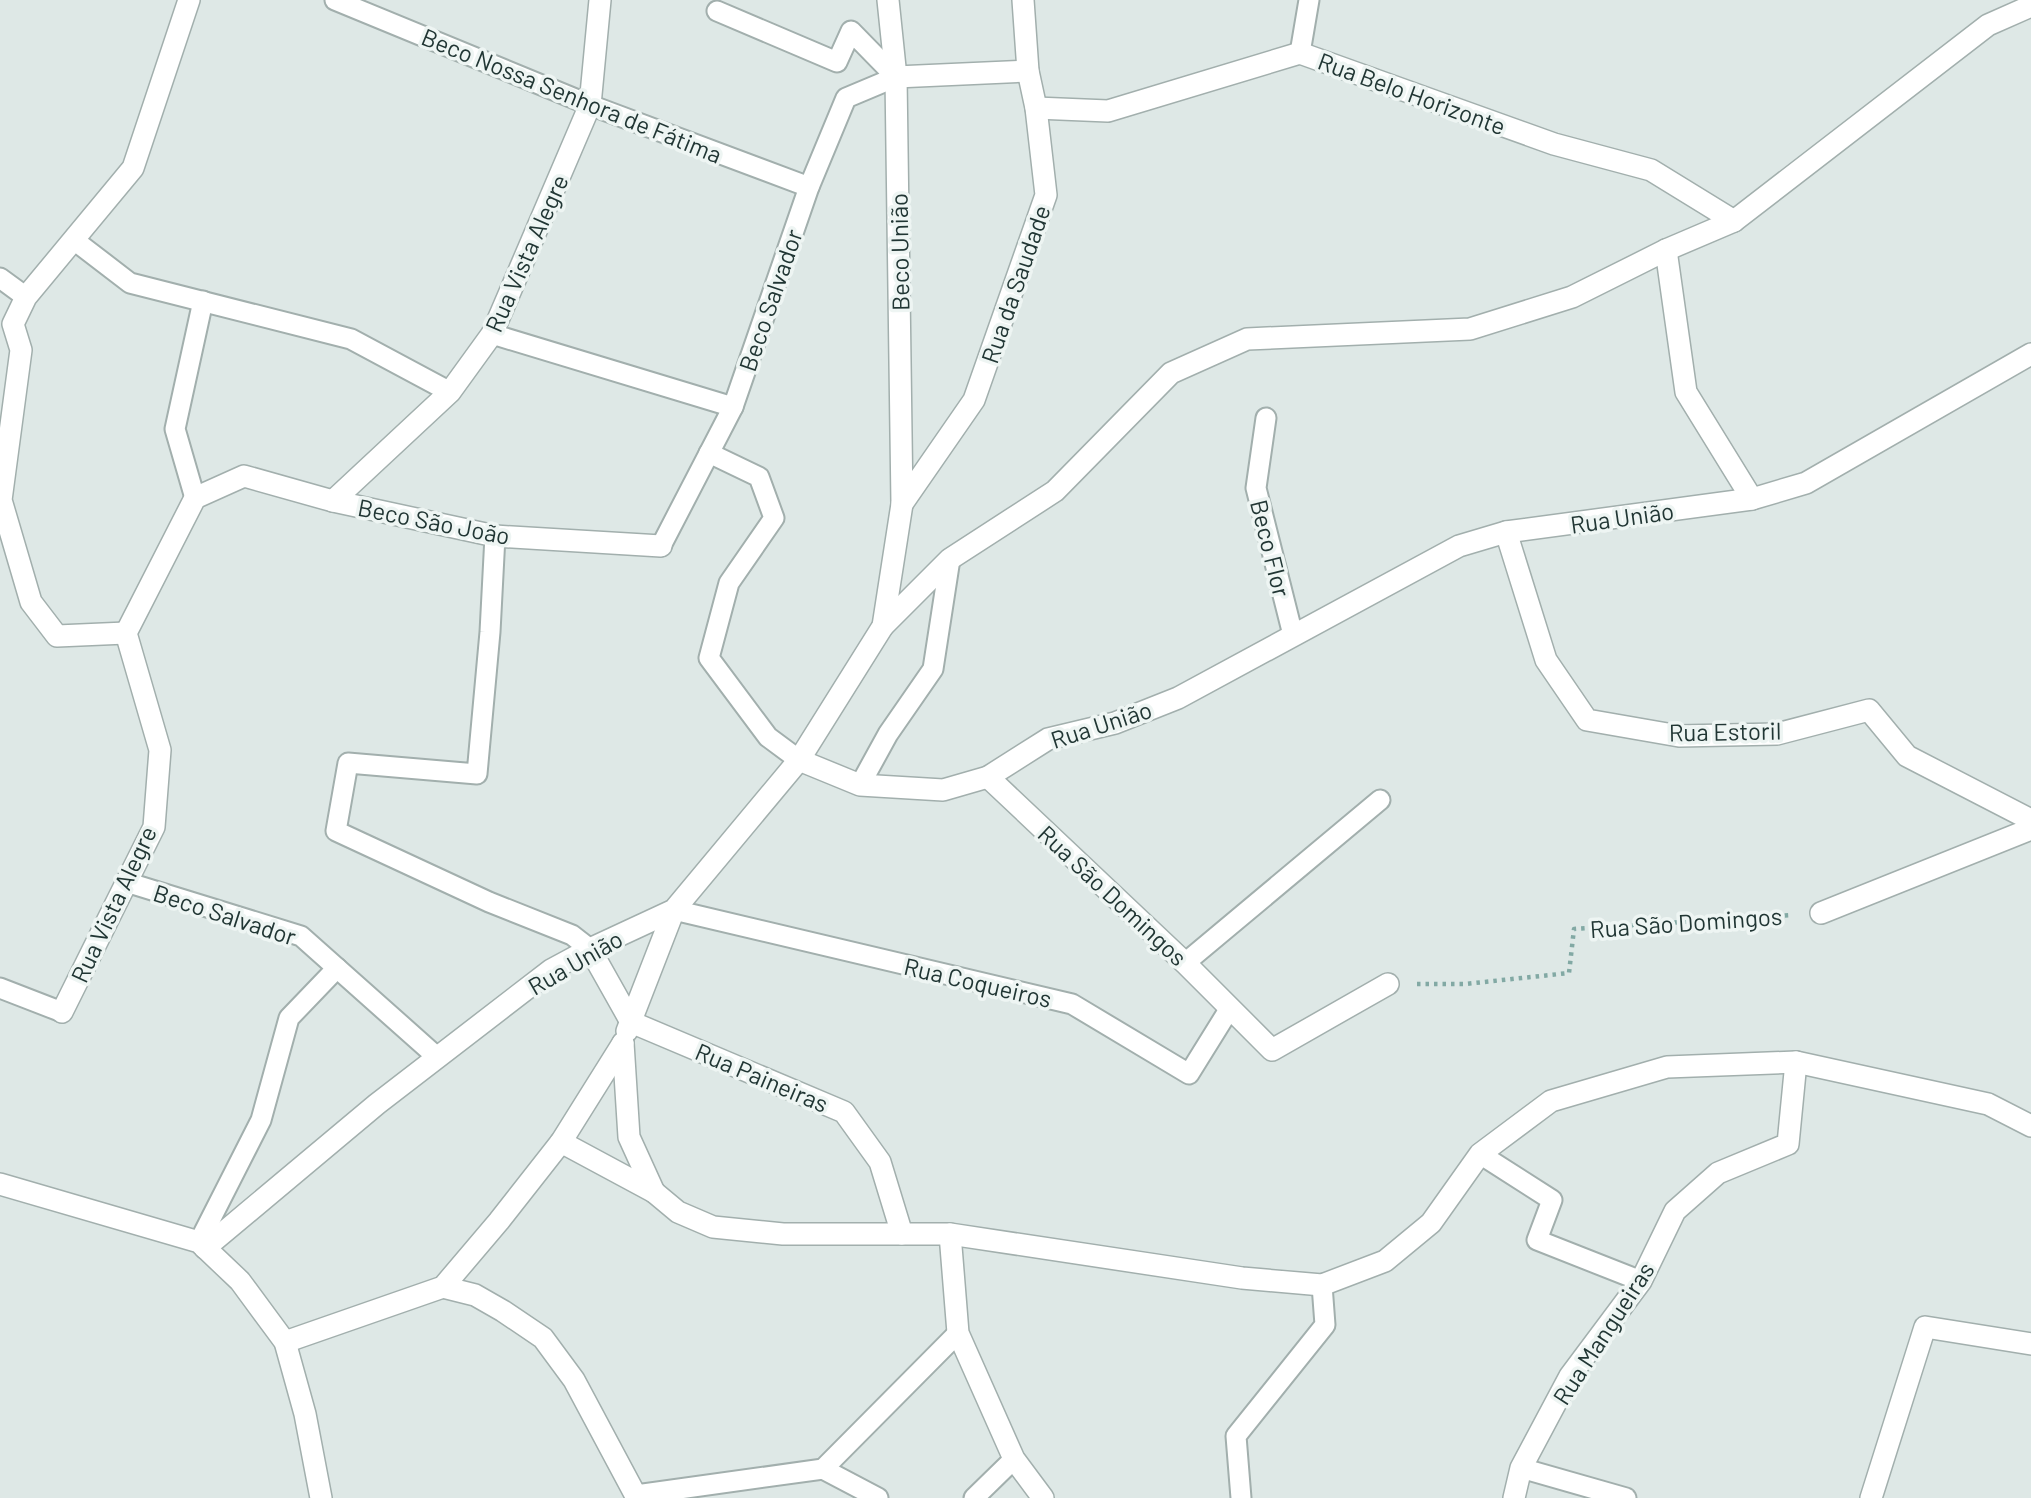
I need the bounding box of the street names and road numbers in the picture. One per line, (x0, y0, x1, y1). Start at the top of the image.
street label: Beco Nossa Senhora de Fátima (418, 21, 726, 169)
street label: Rua Belo Horizonte (1314, 46, 1510, 140)
street label: Rua Vista Alegre (478, 170, 574, 336)
street label: Beco União (883, 193, 915, 311)
street label: Rua da Saudade (974, 201, 1056, 367)
street label: Beco Salvador (732, 225, 808, 375)
street label: Beco São João (356, 492, 512, 550)
street label: Rua União (1568, 495, 1676, 539)
street label: Beco Flor (1245, 496, 1297, 600)
street label: Rua União (1047, 694, 1155, 754)
street label: Rua Estoril (1669, 716, 1781, 746)
street label: Rua São Domingos (1033, 819, 1193, 971)
street label: Rua Vista Alegre (64, 821, 162, 987)
street label: Beco Salvador (150, 877, 300, 951)
street label: Rua São Domingos (1589, 901, 1783, 943)
street label: Rua União (523, 923, 627, 1001)
street label: Rua Coqueiros (901, 951, 1055, 1013)
street label: Rua Paineiras (691, 1036, 833, 1118)
street label: Rua Mangueiras (1546, 1256, 1660, 1410)

